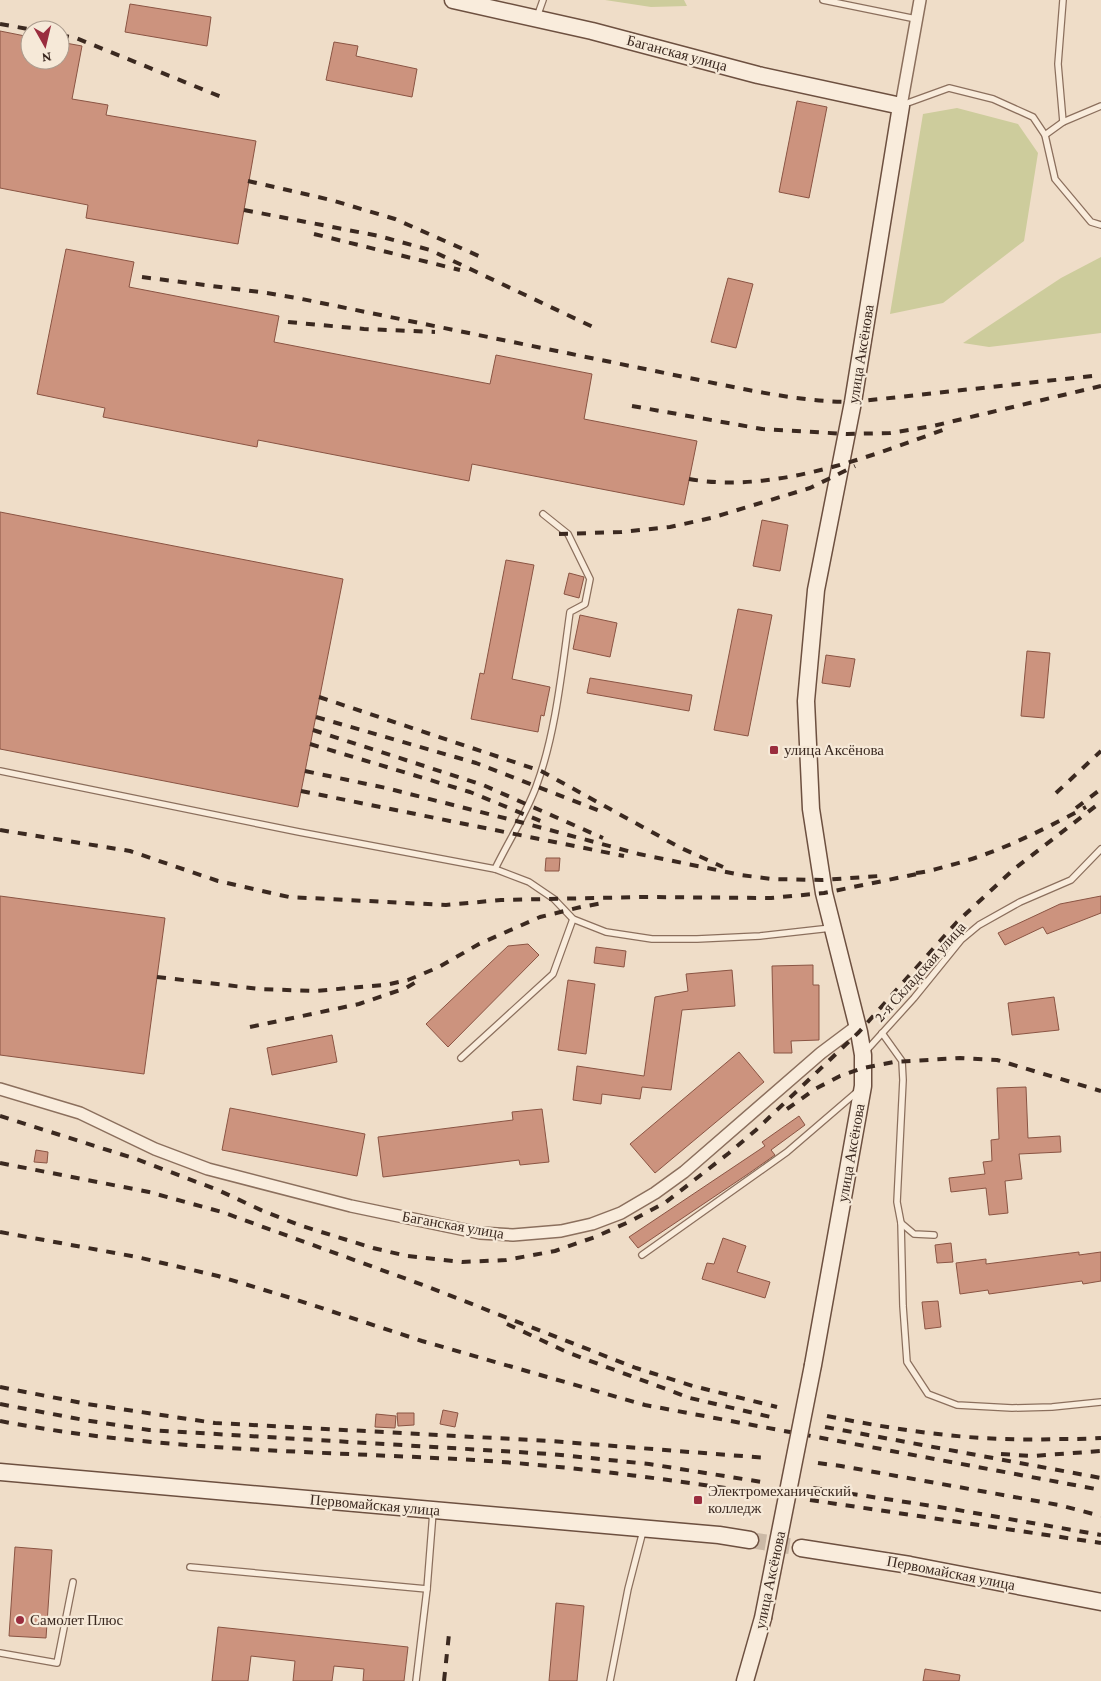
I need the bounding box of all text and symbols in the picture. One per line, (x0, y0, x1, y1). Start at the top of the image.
north arrow (20, 20, 70, 70)
street label: Баганская улица (625, 32, 729, 74)
text: N (41, 49, 53, 67)
street label: улица Аксёнова (845, 303, 877, 405)
place label: улица Аксёнова (784, 742, 884, 758)
marker: улица Аксёнова (768, 744, 780, 756)
street label: 2-я Складская улица (871, 919, 969, 1025)
street label: улица Аксёнова (834, 1102, 868, 1204)
street label: Баганская улица (401, 1208, 506, 1242)
place label: Электромеханический колледж (708, 1483, 851, 1516)
street label: Первомайская улица (309, 1491, 441, 1519)
marker: Электромеханический колледж (692, 1494, 704, 1506)
street label: улица Аксёнова (752, 1529, 788, 1631)
street label: Первомайская улица (885, 1553, 1017, 1593)
place label: Самолет Плюс (30, 1612, 123, 1628)
marker: Самолет Плюс (14, 1614, 26, 1626)

